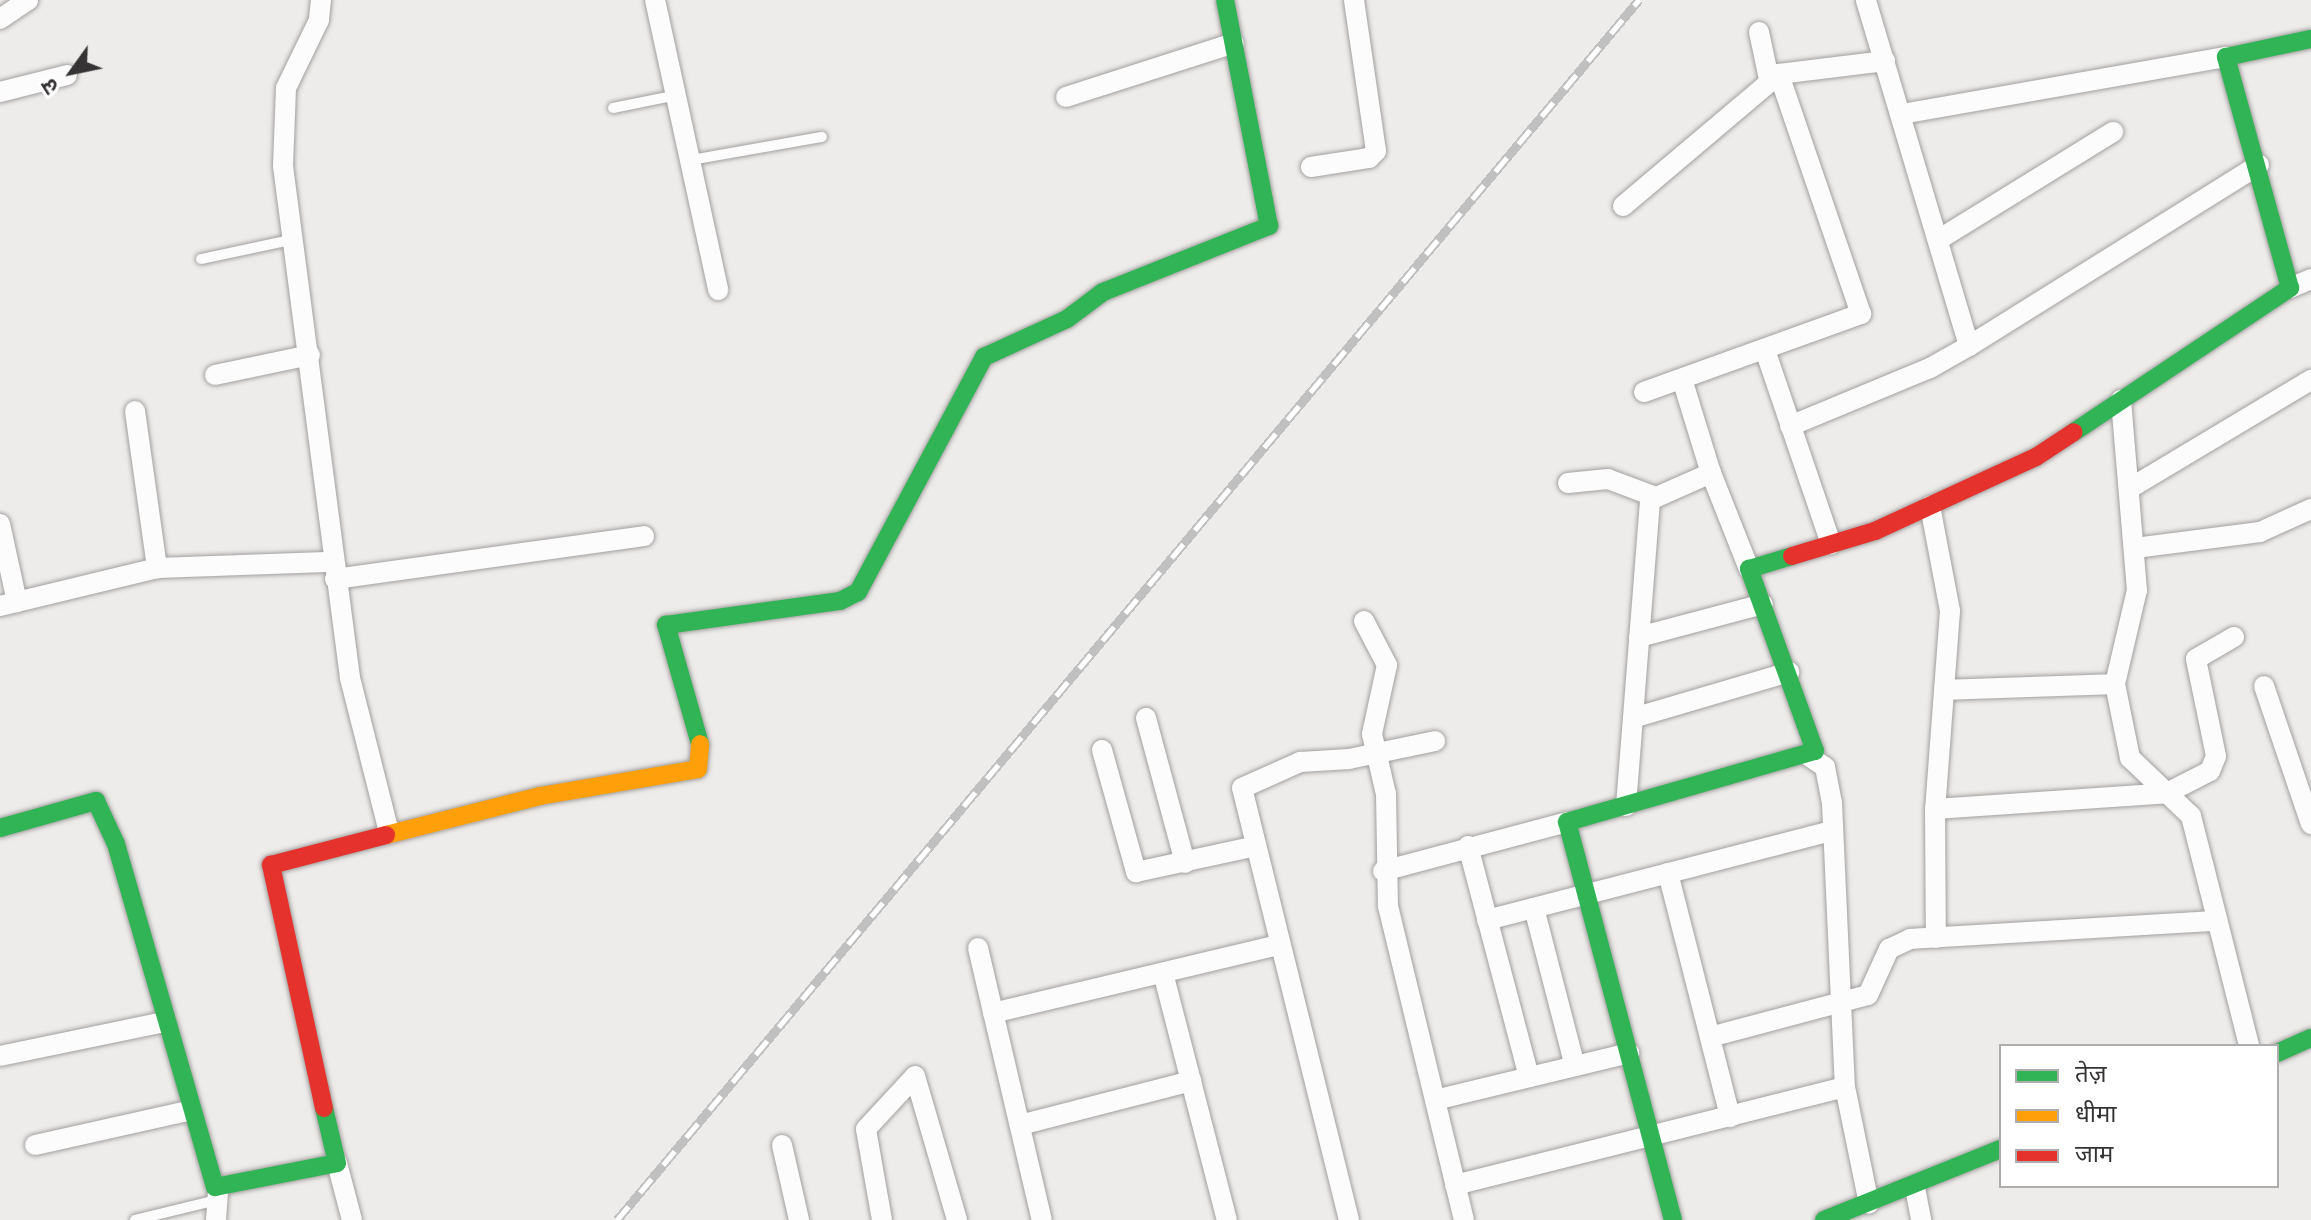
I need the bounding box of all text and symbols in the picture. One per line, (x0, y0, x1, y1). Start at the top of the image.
north arrow (32, 32, 112, 112)
text: उ (36, 72, 67, 99)
legend (1999, 1044, 2279, 1188)
text: तेज़ (2075, 1060, 2107, 1092)
text: धीमा (2075, 1100, 2117, 1132)
text: जाम (2075, 1140, 2113, 1172)

